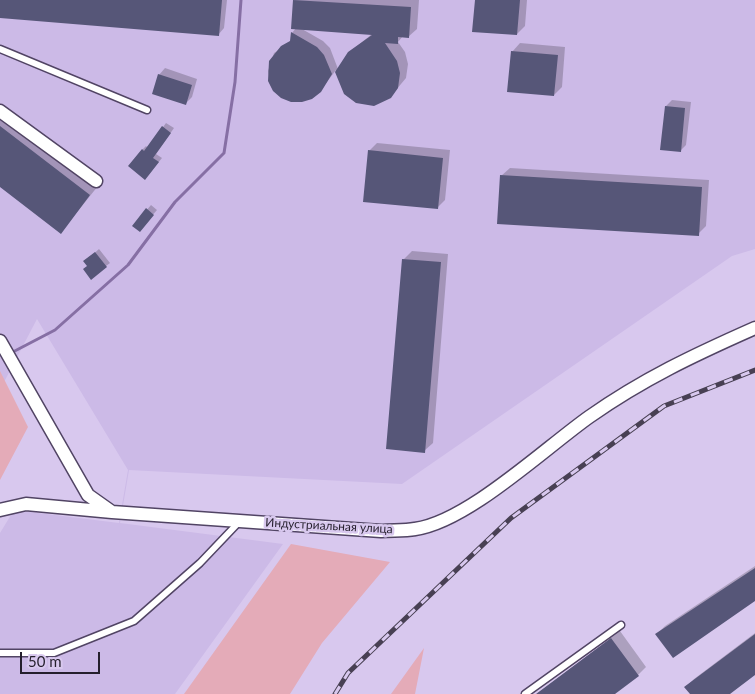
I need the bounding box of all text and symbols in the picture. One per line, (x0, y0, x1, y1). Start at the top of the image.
street label: Индустриальная улица (265, 515, 393, 537)
scale bar (22, 642, 102, 674)
text: 50 m (28, 652, 62, 670)

